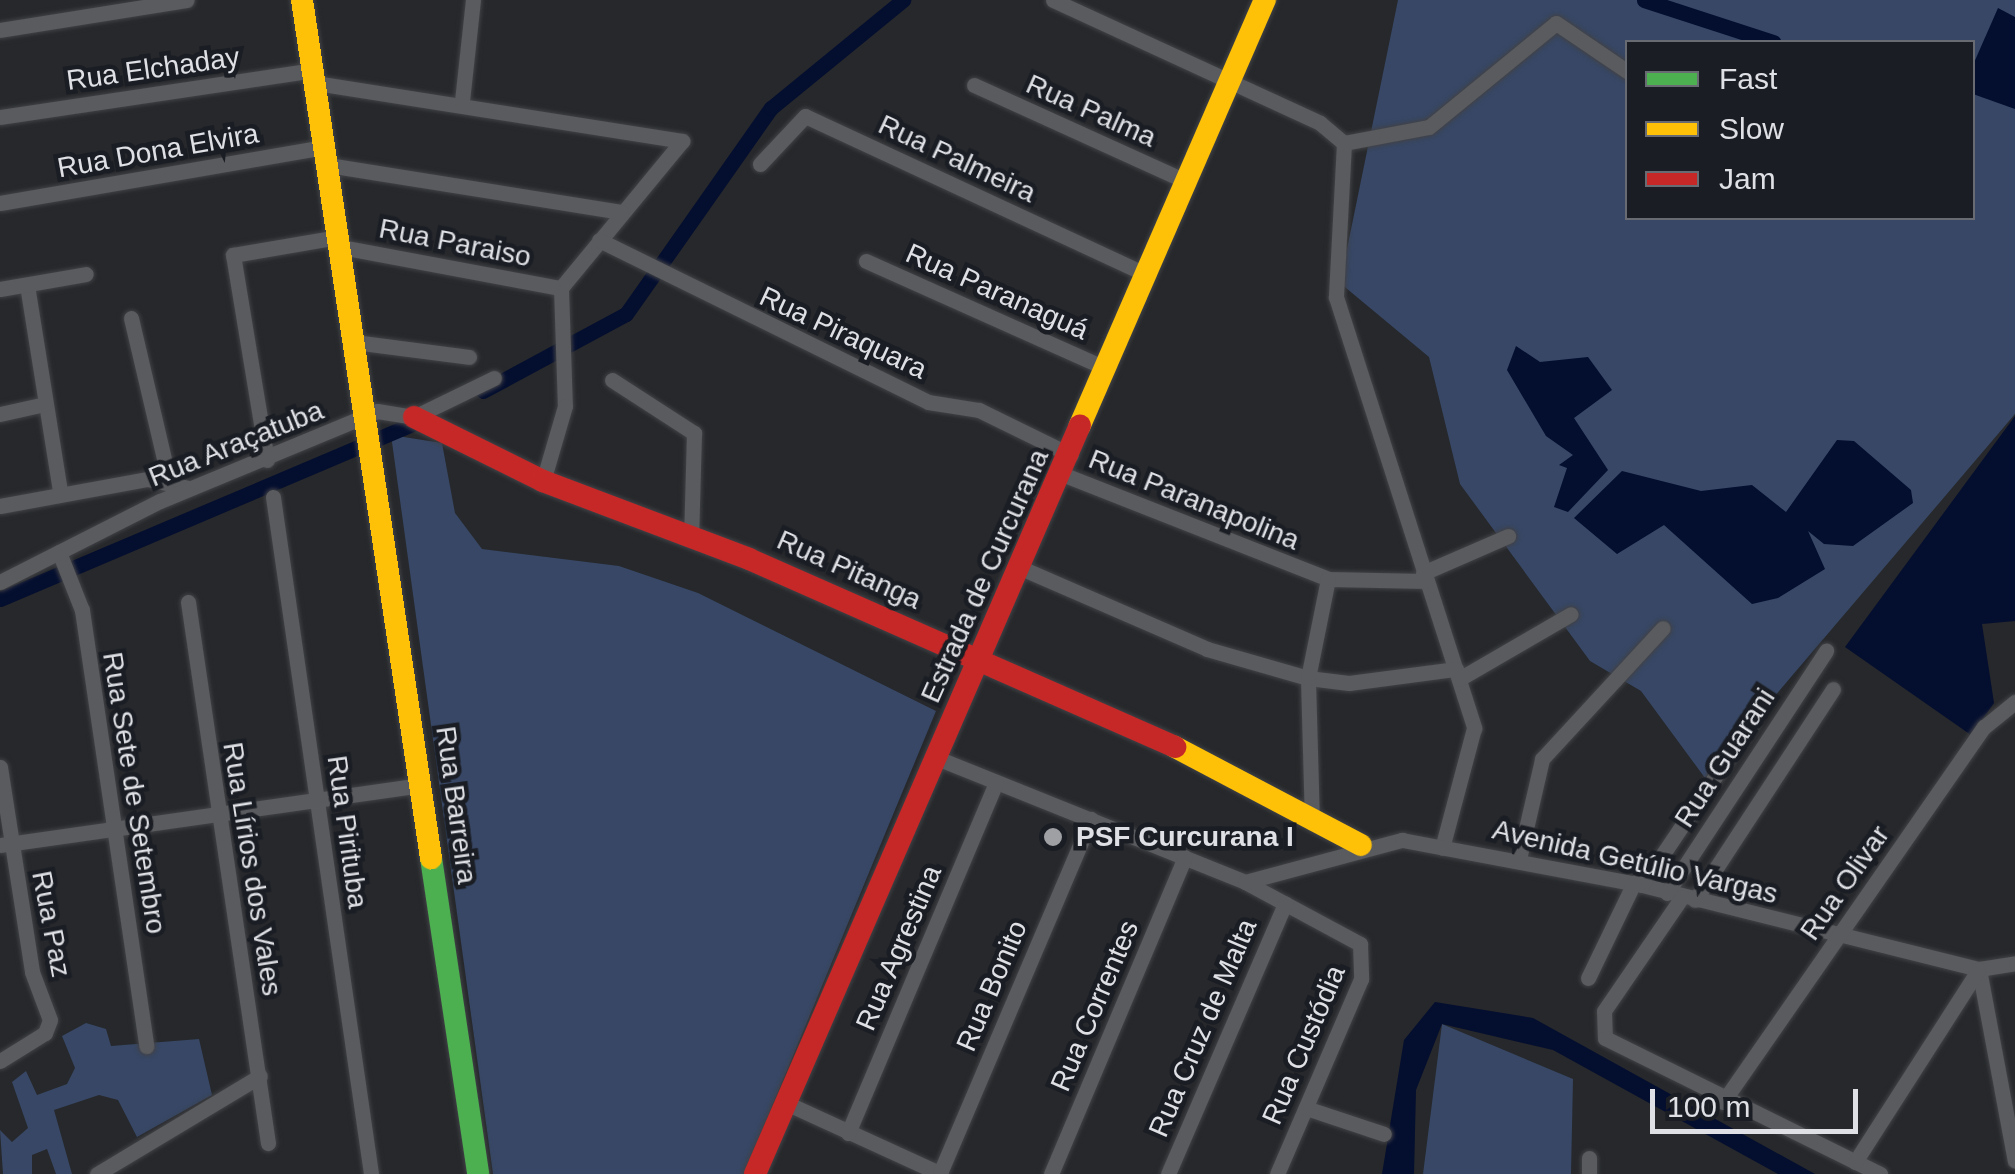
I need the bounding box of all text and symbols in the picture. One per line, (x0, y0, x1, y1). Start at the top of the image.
street label: Rua Elchaday (64, 40, 242, 98)
legend (1625, 40, 1975, 220)
text: Fast (1719, 62, 1777, 95)
street label: Rua Palma (1021, 67, 1161, 155)
street label: Rua Palmeira (873, 108, 1041, 210)
text: Slow (1719, 112, 1784, 145)
street label: Rua Dona Elvira (55, 117, 261, 185)
text: Jam (1719, 162, 1776, 195)
street label: Rua Paraiso (376, 212, 534, 274)
street label: Rua Paranaguá (901, 237, 1093, 347)
street label: Rua Piraquara (754, 280, 932, 386)
street label: Rua Araçatuba (143, 393, 329, 495)
street label: Rua Paranapolina (1084, 442, 1304, 558)
street label: Estrada de Curcurana (914, 444, 1056, 708)
street label: Rua Pitanga (772, 523, 926, 617)
street label: Rua Sete de Setembro (95, 650, 173, 936)
street label: Rua Guarani (1668, 682, 1782, 834)
street label: Rua Barreira (428, 724, 484, 886)
street label: Rua Lírios dos Vales (215, 740, 289, 998)
street label: Rua Pirituba (320, 753, 374, 911)
street label: Avenida Getúlio Vargas (1489, 813, 1781, 911)
street label: Rua Olivar (1793, 819, 1897, 947)
place label: PSF Curcurana I (1076, 820, 1294, 854)
marker: PSF Curcurana I (1040, 824, 1066, 850)
street label: Rua Agrestina (849, 860, 949, 1036)
street label: Rua Paz (24, 868, 78, 980)
street label: Rua Cruz de Malta (1142, 914, 1264, 1142)
street label: Rua Bonito (949, 916, 1035, 1056)
street label: Rua Correntes (1044, 916, 1146, 1096)
street label: Rua Custódia (1255, 960, 1353, 1130)
scale bar (1655, 1069, 1862, 1131)
text: 100 m (1667, 1090, 1750, 1123)

